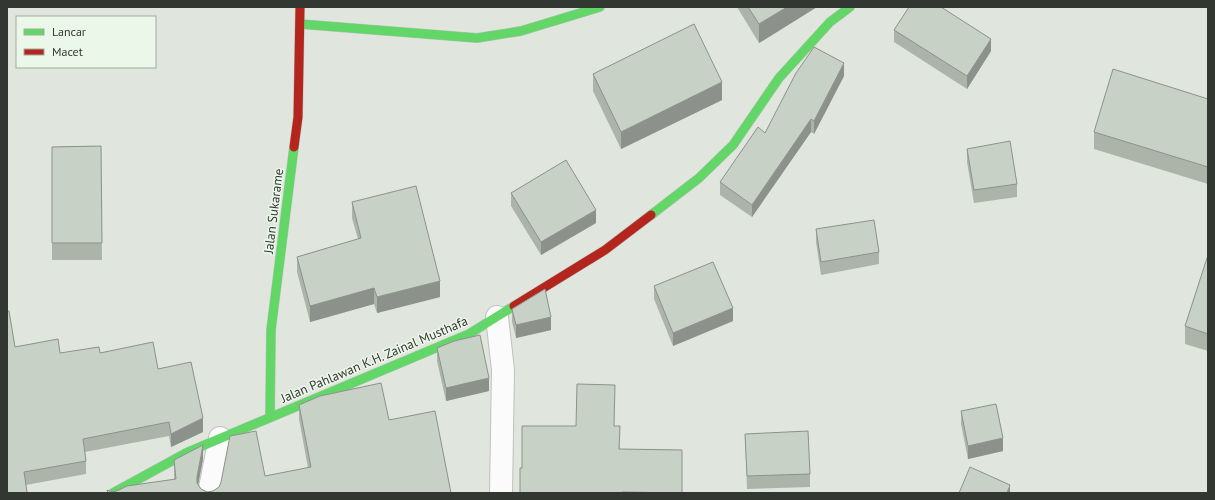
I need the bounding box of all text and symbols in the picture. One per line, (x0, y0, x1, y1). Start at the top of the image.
legend (16, 16, 156, 68)
text: Lancar (52, 24, 86, 39)
text: Macet (52, 44, 83, 59)
street label: Jalan Sukarame (260, 168, 287, 256)
street label: Jalan Pahlawan K.H. Zainal Musthafa (277, 312, 470, 407)

